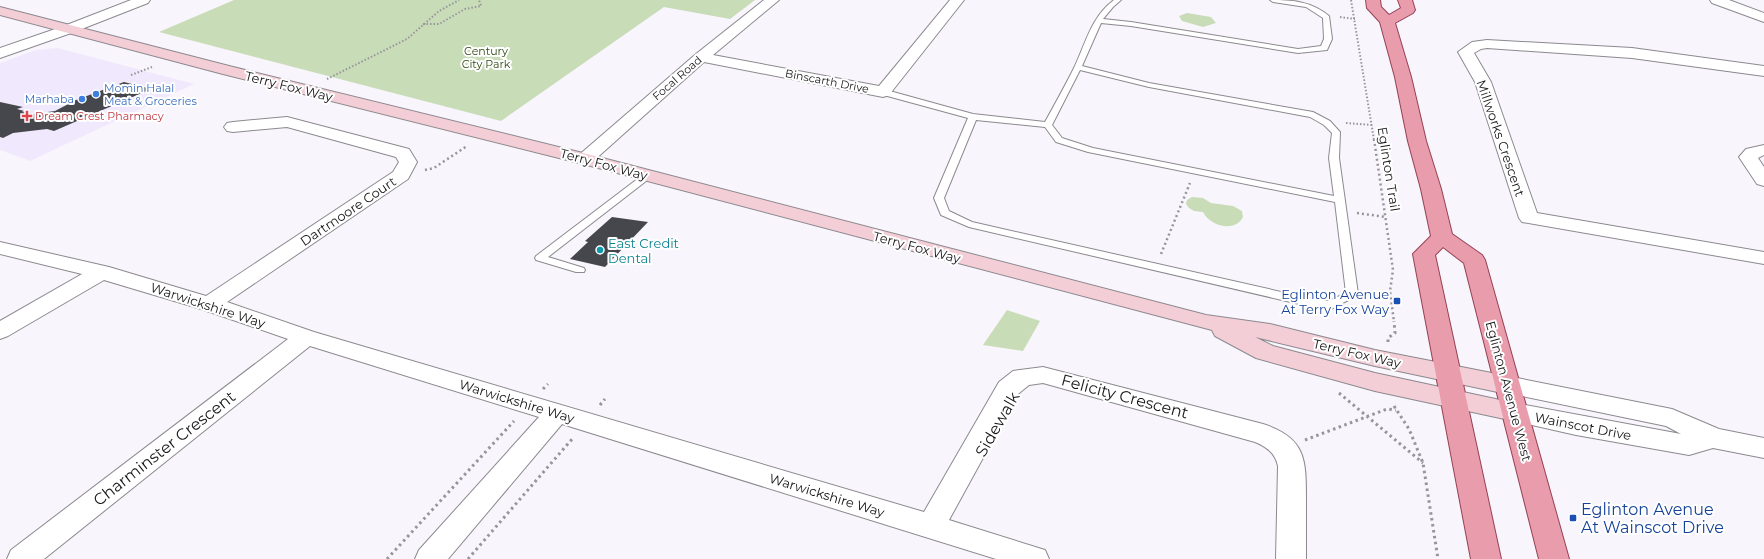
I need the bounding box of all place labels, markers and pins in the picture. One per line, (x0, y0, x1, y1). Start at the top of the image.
place label: Momin Halal Meat & Groceries (104, 81, 197, 108)
marker: Momin Halal Meat & Groceries (91, 89, 101, 99)
place label: Marhaba (25, 92, 74, 106)
marker: Marhaba (77, 94, 87, 104)
place label: Dream Crest Pharmacy (35, 109, 164, 123)
marker: Dream Crest Pharmacy (22, 111, 32, 121)
place label: East Credit Dental (608, 235, 679, 266)
marker: East Credit Dental (595, 245, 605, 255)
place label: Eglinton Avenue At Terry Fox Way (1281, 286, 1390, 317)
marker: Eglinton Avenue At Terry Fox Way (1392, 296, 1402, 306)
place label: Eglinton Avenue At Wainscot Drive (1581, 500, 1724, 537)
marker: Eglinton Avenue At Wainscot Drive (1568, 513, 1578, 523)

